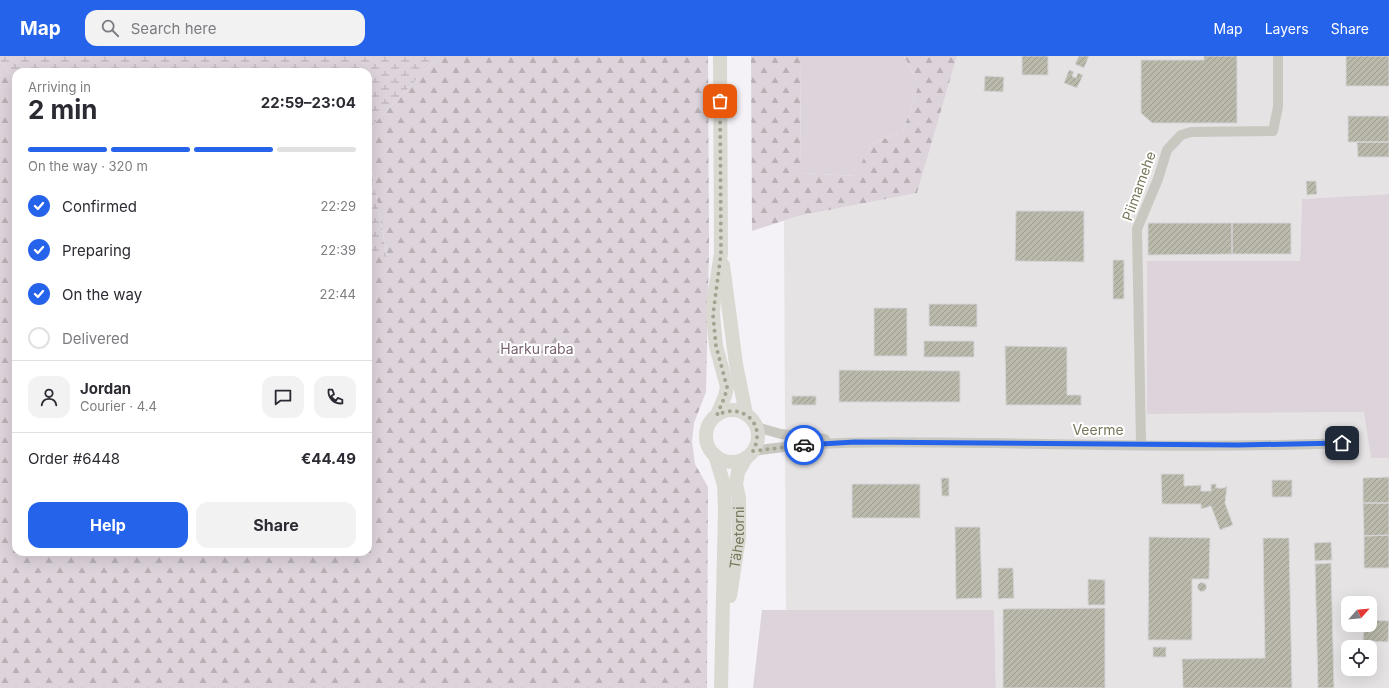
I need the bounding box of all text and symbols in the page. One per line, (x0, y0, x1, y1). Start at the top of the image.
search box (85, 10, 365, 46)
text: Map (20, 17, 61, 40)
icon: search (99, 17, 121, 39)
text: Search here (131, 19, 216, 38)
text: Map (1214, 20, 1243, 37)
text: Layers (1265, 20, 1309, 37)
text: Share (1331, 20, 1369, 37)
text: Arriving in (28, 79, 91, 95)
pin (703, 84, 737, 118)
icon: bag (709, 90, 731, 112)
text: 22:59–23:04 (261, 93, 356, 112)
text: 2 min (28, 94, 98, 125)
street label: Piimamehe (1118, 149, 1159, 223)
text: On the way · 320 m (28, 158, 148, 174)
icon: check (28, 195, 50, 217)
text: Confirmed (62, 197, 137, 216)
text: 22:29 (320, 198, 356, 214)
icon: check (28, 239, 50, 261)
text: Preparing (62, 241, 131, 260)
text: 22:39 (320, 242, 356, 258)
icon: check (28, 283, 50, 305)
text: On the way (62, 285, 142, 304)
text: 22:44 (320, 286, 356, 302)
text: Delivered (62, 329, 129, 348)
park label: Harku raba (500, 340, 574, 357)
button: person (28, 376, 70, 418)
button: chat (262, 376, 304, 418)
button: phone (314, 376, 356, 418)
text: Jordan (80, 379, 131, 398)
text: Courier · 4.4 (80, 398, 157, 414)
street label: Veerme (1072, 421, 1124, 438)
courier (784, 425, 824, 465)
pin (1325, 426, 1359, 460)
icon: home (1331, 432, 1353, 454)
icon: car (793, 434, 815, 456)
text: Order #6448 (28, 449, 120, 468)
text: €44.49 (301, 449, 356, 468)
button: Help (28, 502, 188, 548)
button: Share (196, 502, 356, 548)
street label: Tähetorni (725, 506, 747, 570)
north arrow (1341, 596, 1377, 632)
map controls (1341, 596, 1377, 676)
button: locate (1341, 640, 1377, 676)

